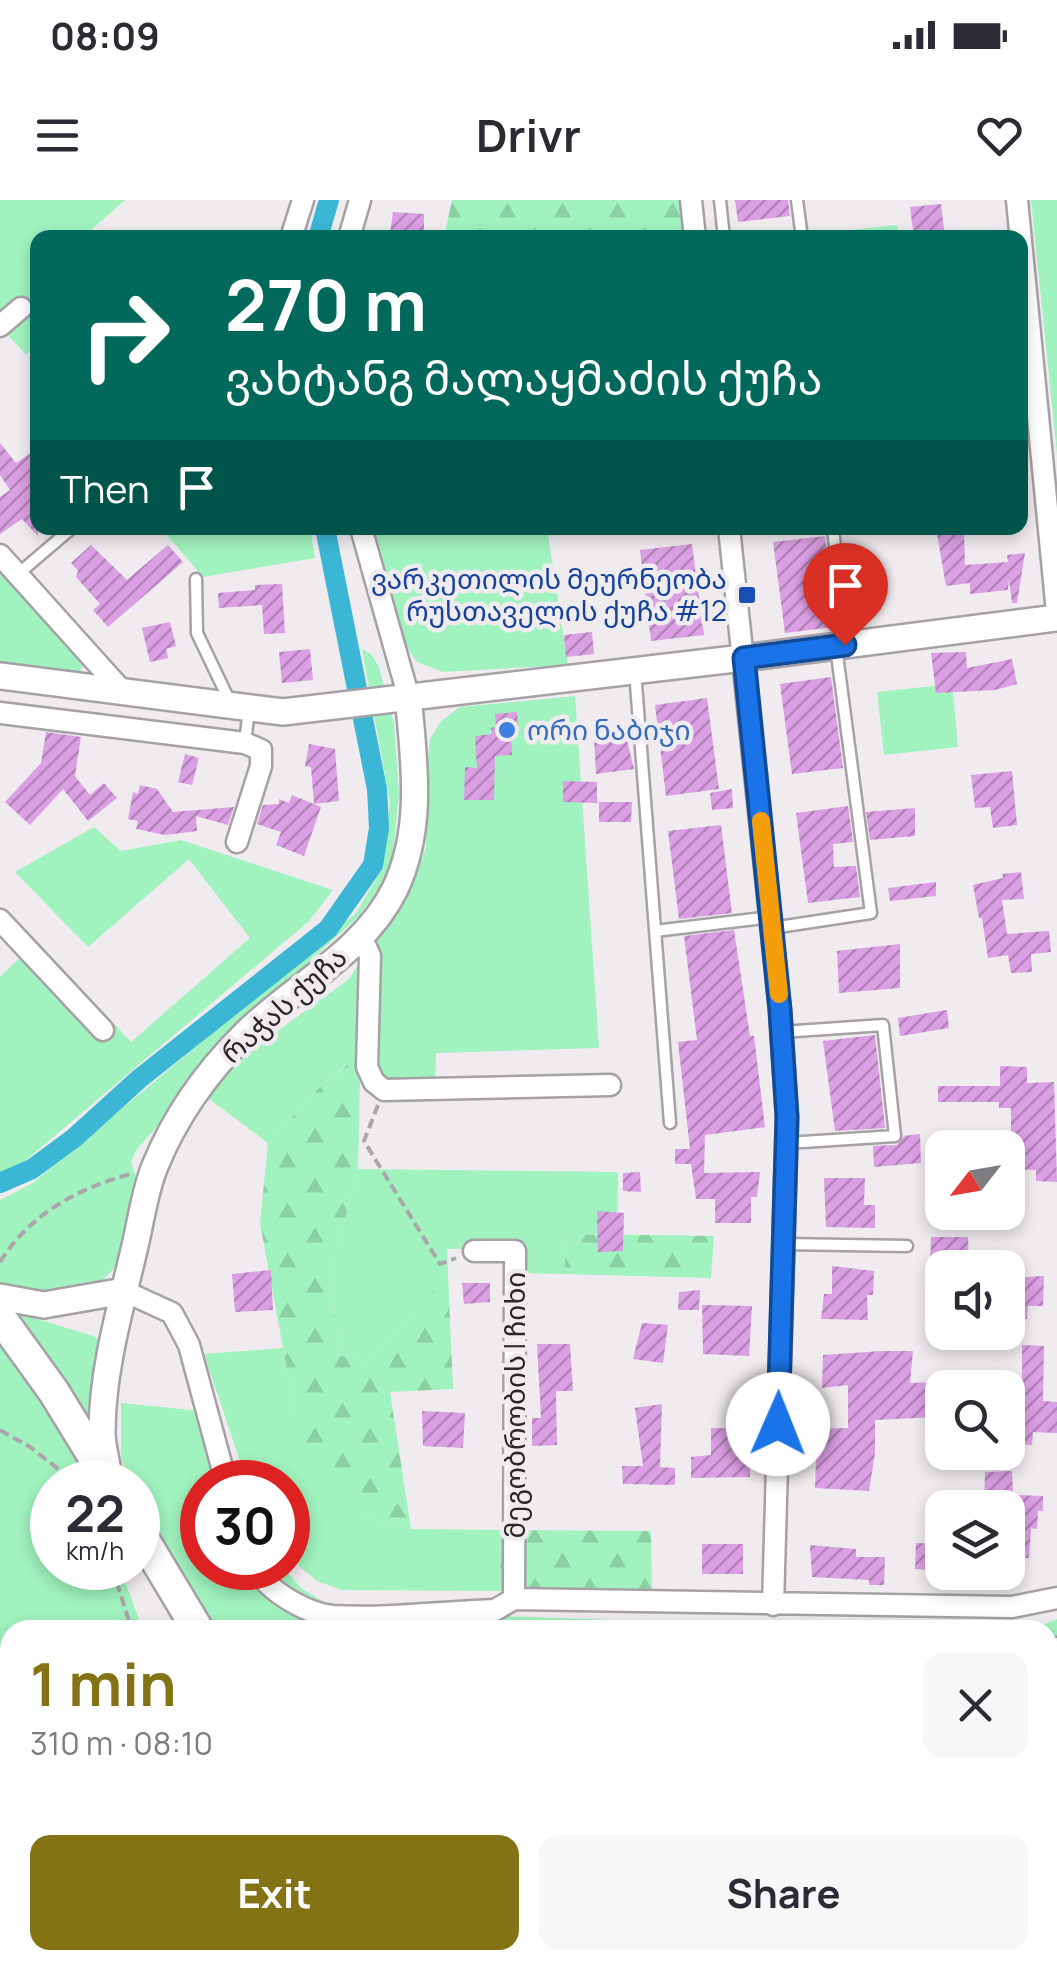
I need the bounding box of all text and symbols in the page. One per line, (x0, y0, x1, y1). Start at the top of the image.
text: 08:09 (50, 9, 160, 61)
text: Drivr (476, 104, 581, 166)
icon: menu (30, 108, 85, 163)
icon: heart (972, 108, 1027, 163)
text: 270 m (225, 256, 427, 352)
icon: right (60, 270, 190, 400)
text: ვახტანგ მალაყმაძის ქუჩა (225, 347, 822, 409)
icon: arrive (169, 460, 224, 515)
text: Then (60, 462, 149, 514)
pin (803, 543, 888, 646)
icon: arrive (818, 558, 873, 613)
place label: ვარკეთილის მეურნეობა რუსთაველის ქუჩა #12 (371, 559, 727, 629)
marker: ვარკეთილის მეურნეობა რუსთაველის ქუჩა #12 (736, 584, 758, 606)
place label: ორი ნაბიჯი (527, 710, 691, 748)
marker: ორი ნაბიჯი (496, 719, 518, 741)
street label: რაჭას ქუჩა (212, 938, 354, 1071)
north arrow (925, 1130, 1025, 1230)
map controls (925, 1130, 1025, 1590)
button: sound (925, 1250, 1025, 1350)
street label: მეგობრობის I ჩიხი (495, 1272, 533, 1538)
button: search (925, 1370, 1025, 1470)
position arrow (726, 1372, 830, 1476)
speed limit sign: 30 (180, 1460, 310, 1590)
text: 22 (65, 1479, 125, 1547)
button: layers (925, 1490, 1025, 1590)
text: km/h (66, 1533, 124, 1568)
text: 1 min (30, 1642, 177, 1724)
button: close (923, 1653, 1028, 1758)
text: 310 m · 08:10 (30, 1721, 213, 1765)
button: Exit (30, 1835, 519, 1950)
button: Share (539, 1835, 1028, 1950)

